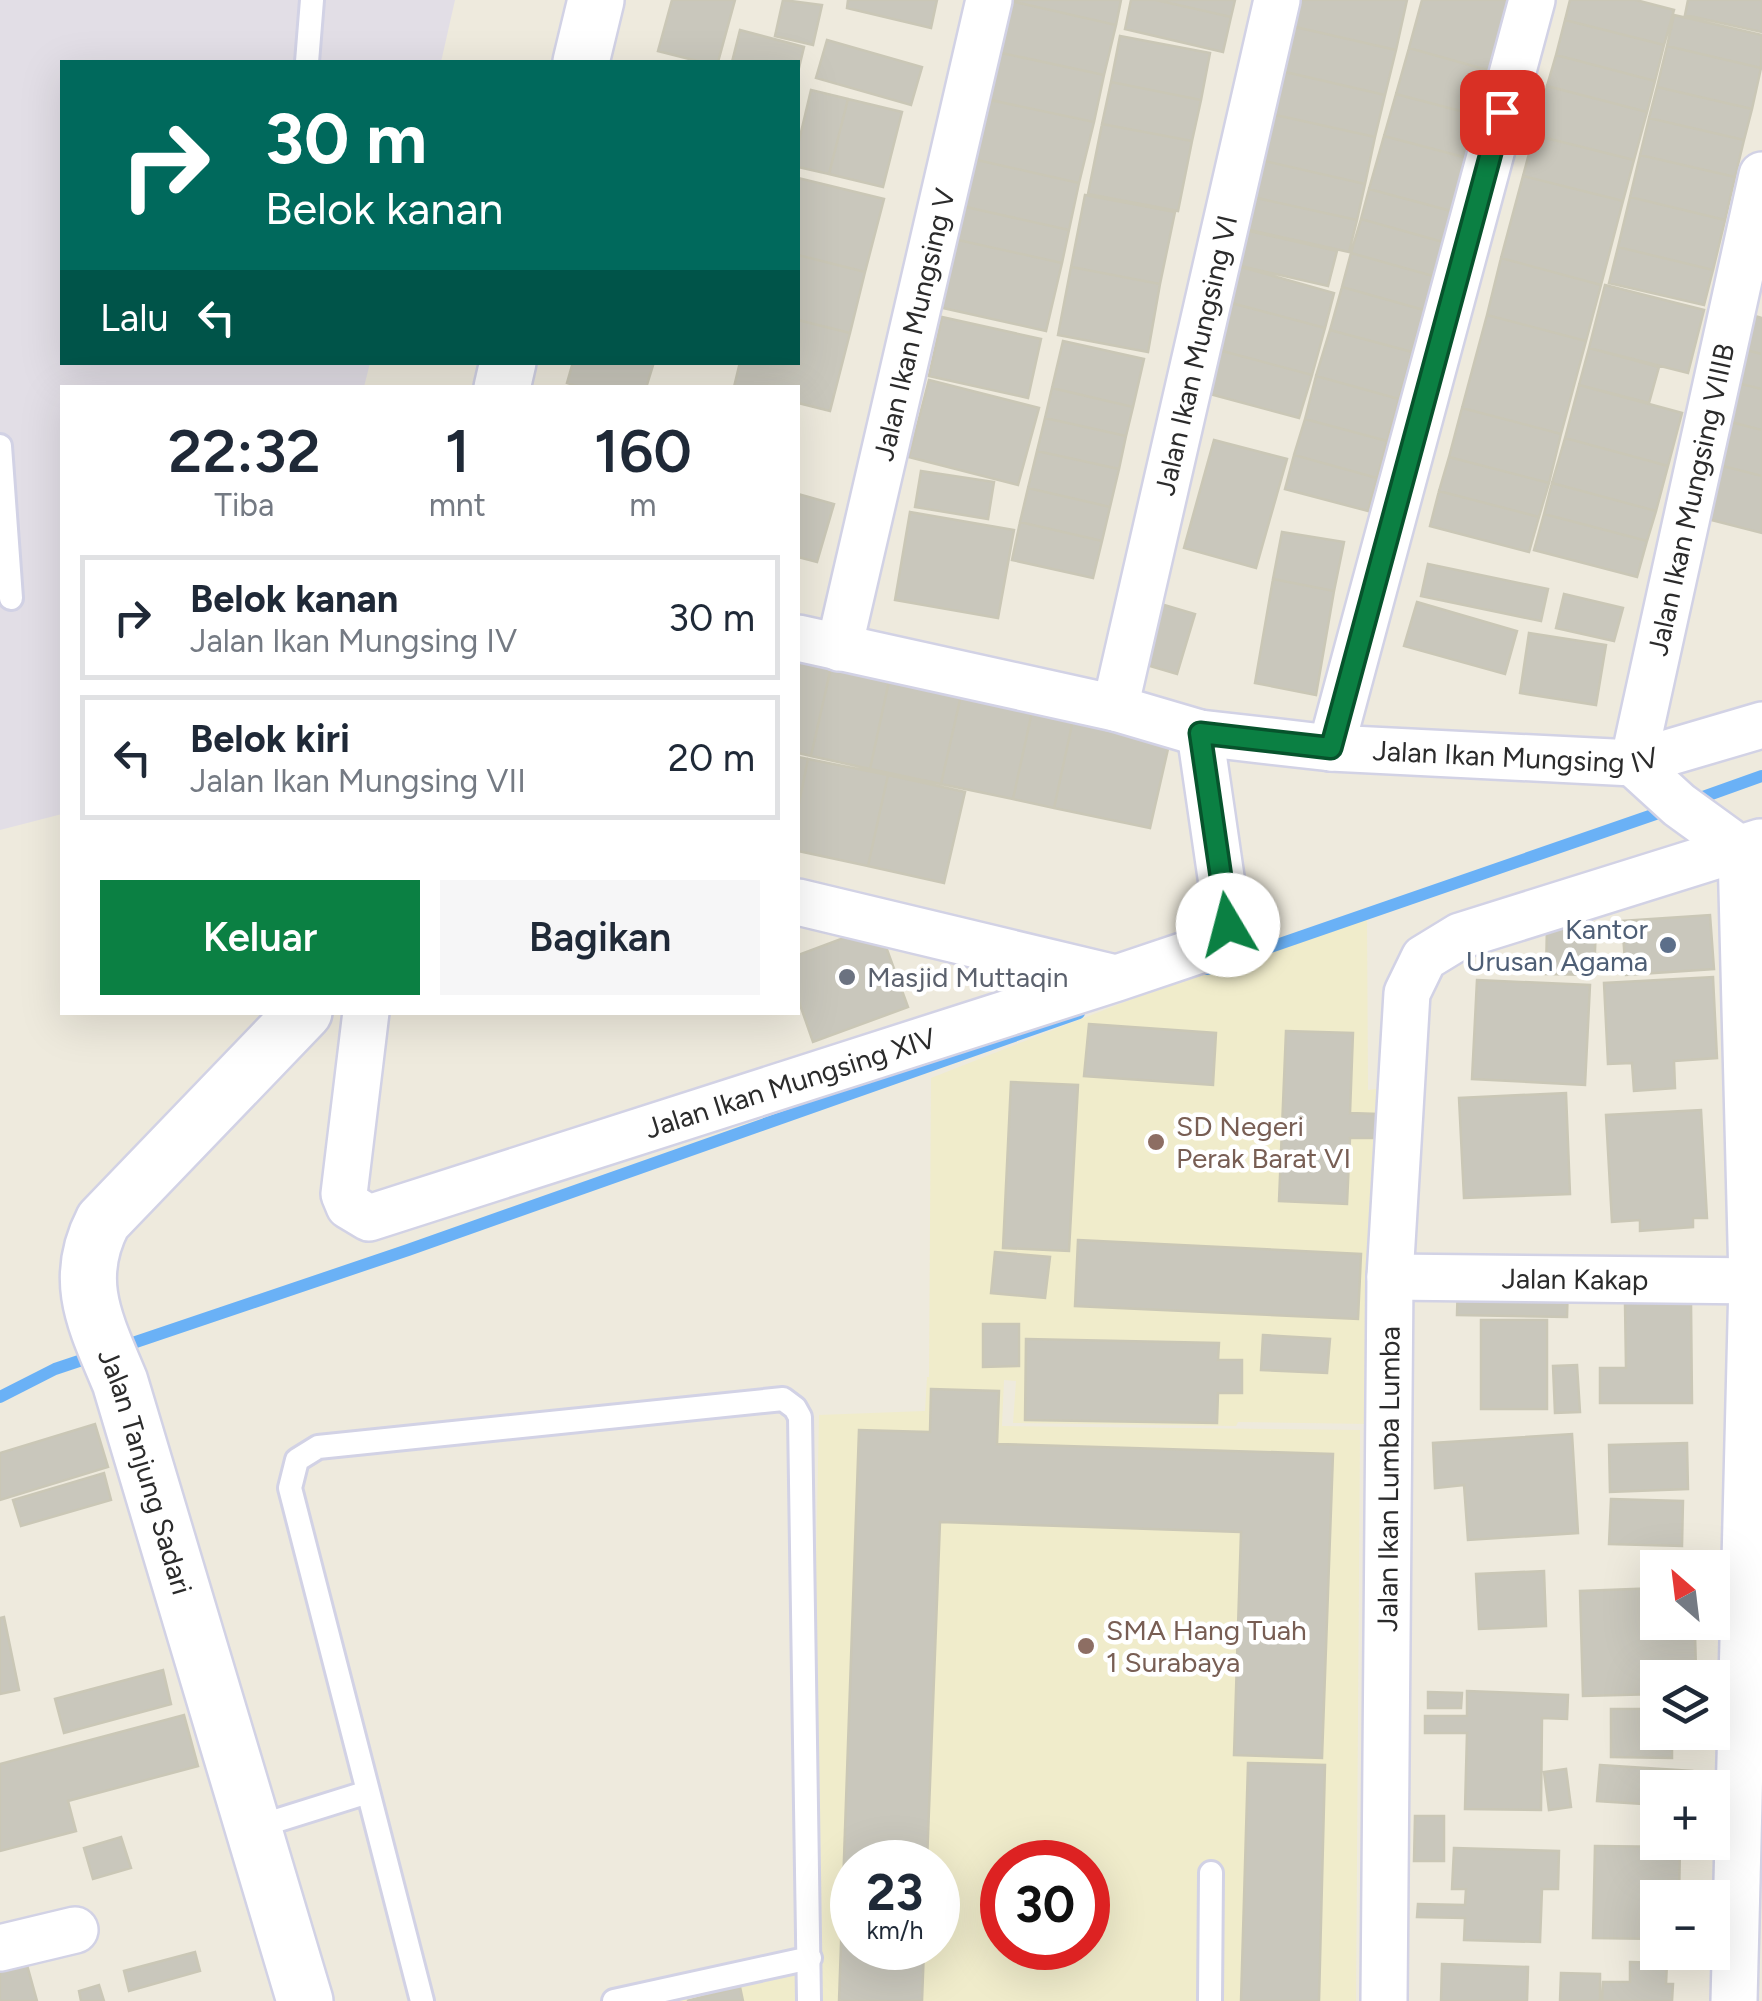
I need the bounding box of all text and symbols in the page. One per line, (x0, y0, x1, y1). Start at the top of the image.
pin (1460, 70, 1545, 155)
icon: arrive (1475, 85, 1530, 140)
text: 30 m (265, 96, 427, 181)
icon: right (100, 100, 230, 230)
text: Belok kanan (265, 181, 503, 235)
street label: Jalan Ikan Mungsing V (866, 184, 962, 464)
street label: Jalan Ikan Mungsing VI (1147, 212, 1244, 498)
icon: left (189, 290, 244, 345)
text: Lalu (100, 295, 169, 341)
street label: Jalan Ikan Mungsing VIIIB (1640, 340, 1742, 659)
text: 22:32 (168, 415, 321, 487)
text: 1 (445, 415, 470, 487)
text: 160 (594, 415, 692, 487)
text: Tiba (214, 486, 274, 524)
text: mnt (429, 486, 486, 524)
text: m (629, 486, 657, 524)
text: Belok kanan (190, 576, 398, 622)
icon: right (105, 590, 160, 645)
text: 30 m (668, 595, 755, 641)
text: Jalan Ikan Mungsing IV (190, 622, 517, 660)
text: Belok kiri (190, 716, 350, 762)
icon: left (105, 730, 160, 785)
street label: Jalan Ikan Mungsing IV (1372, 733, 1663, 780)
text: 20 m (668, 735, 755, 781)
text: Jalan Ikan Mungsing VII (190, 762, 526, 800)
position arrow (1176, 873, 1280, 977)
button: Keluar (100, 880, 420, 995)
button: Bagikan (440, 880, 760, 995)
place label: Kantor Urusan Agama (1466, 912, 1649, 978)
marker: Kantor Urusan Agama (1657, 934, 1679, 956)
place label: Masjid Muttaqin (867, 960, 1068, 994)
marker: Masjid Muttaqin (836, 966, 858, 988)
street label: Jalan Ikan Mungsing XIV (640, 1020, 940, 1145)
place label: SD Negeri Perak Barat VI (1176, 1109, 1351, 1175)
marker: SD Negeri Perak Barat VI (1145, 1131, 1167, 1153)
street label: Jalan Kakap (1501, 1261, 1649, 1297)
street label: Jalan Ikan Lumba Lumba (1370, 1326, 1407, 1632)
street label: Jalan Tanjung Sadari (91, 1343, 200, 1599)
north arrow (1640, 1550, 1730, 1640)
map controls (1640, 1550, 1730, 1970)
place label: SMA Hang Tuah 1 Surabaya (1106, 1613, 1307, 1679)
marker: SMA Hang Tuah 1 Surabaya (1075, 1635, 1097, 1657)
button: layers (1640, 1660, 1730, 1750)
button: + (1640, 1770, 1730, 1860)
speed limit sign: 30 (980, 1840, 1110, 1970)
text: 23 (867, 1862, 923, 1923)
button: − (1640, 1880, 1730, 1970)
text: km/h (866, 1915, 924, 1945)

